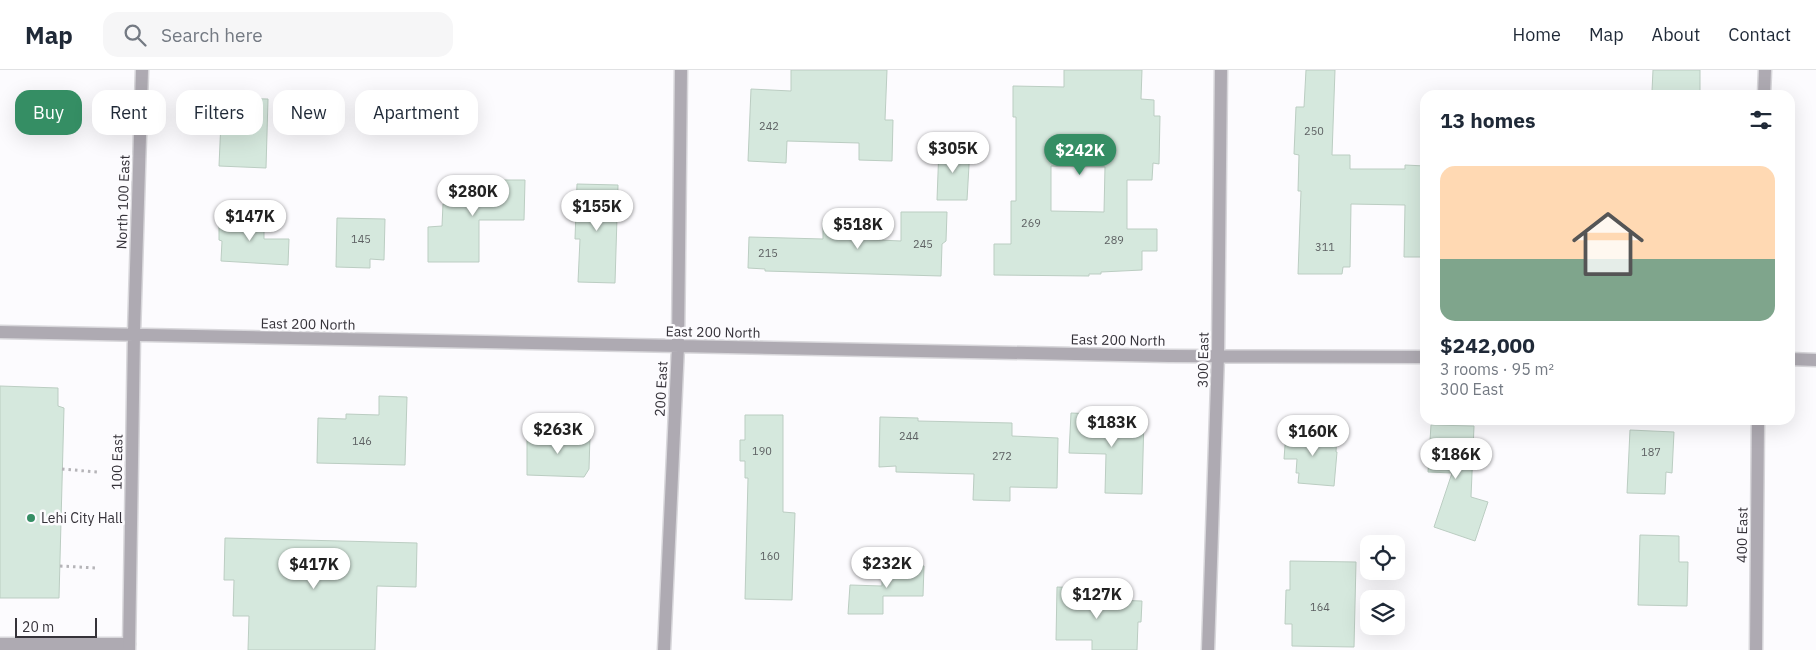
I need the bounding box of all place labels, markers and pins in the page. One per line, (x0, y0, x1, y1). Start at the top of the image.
pin: $305K (918, 132, 988, 174)
pin: $242K (1045, 134, 1115, 176)
pin: $280K (438, 174, 508, 217)
pin: $155K (562, 190, 632, 232)
pin: $147K (215, 200, 285, 242)
pin: $518K (823, 208, 893, 250)
pin: $183K (1077, 406, 1147, 448)
pin: $263K (523, 412, 593, 455)
pin: $160K (1278, 414, 1348, 457)
pin: $186K (1421, 438, 1491, 480)
place label: Lehi City Hall (41, 509, 123, 527)
marker: Lehi City Hall (25, 512, 37, 524)
pin: $232K (852, 546, 922, 589)
pin: $417K (279, 548, 349, 590)
pin: $127K (1062, 578, 1132, 620)

